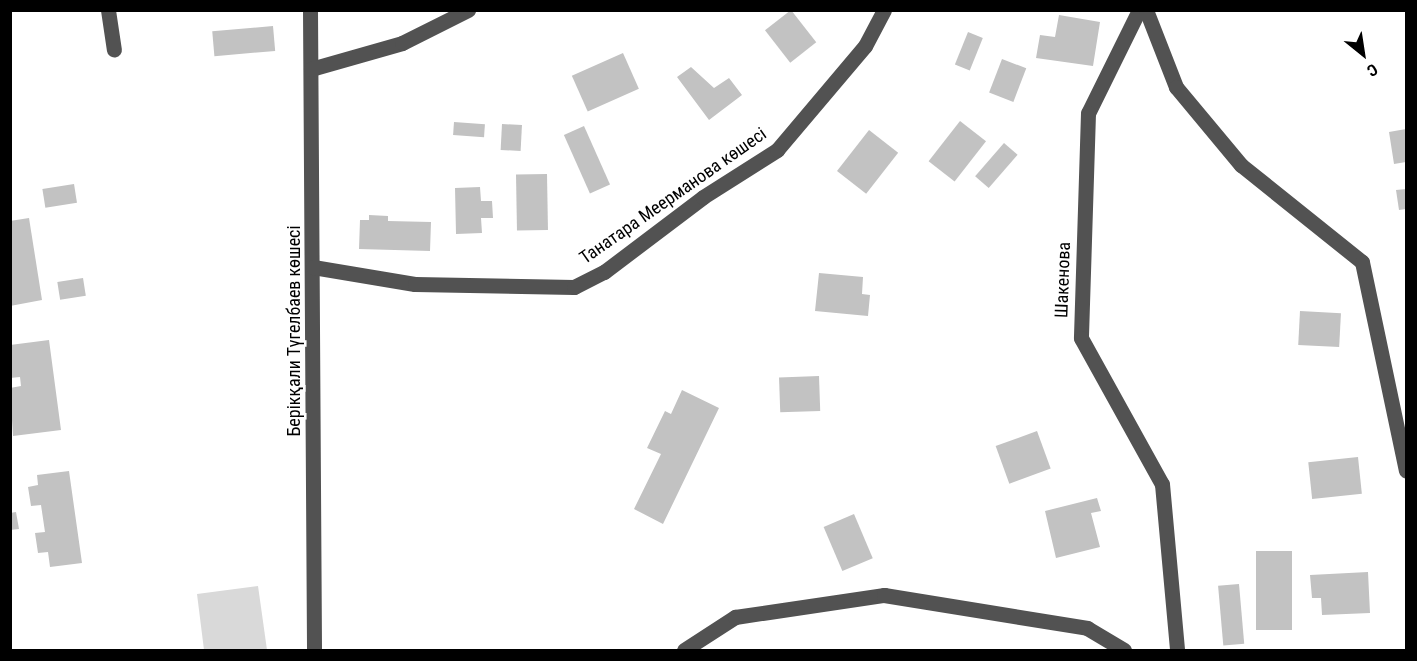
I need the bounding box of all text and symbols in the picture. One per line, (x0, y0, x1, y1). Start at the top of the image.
north arrow (1333, 24, 1393, 84)
text: С (1364, 60, 1381, 81)
street label: Танатара Меерманова көшесі (575, 123, 771, 269)
street label: Берікқали Түгелбаев көшесі (283, 225, 305, 437)
street label: Шакенова (1051, 242, 1075, 318)

